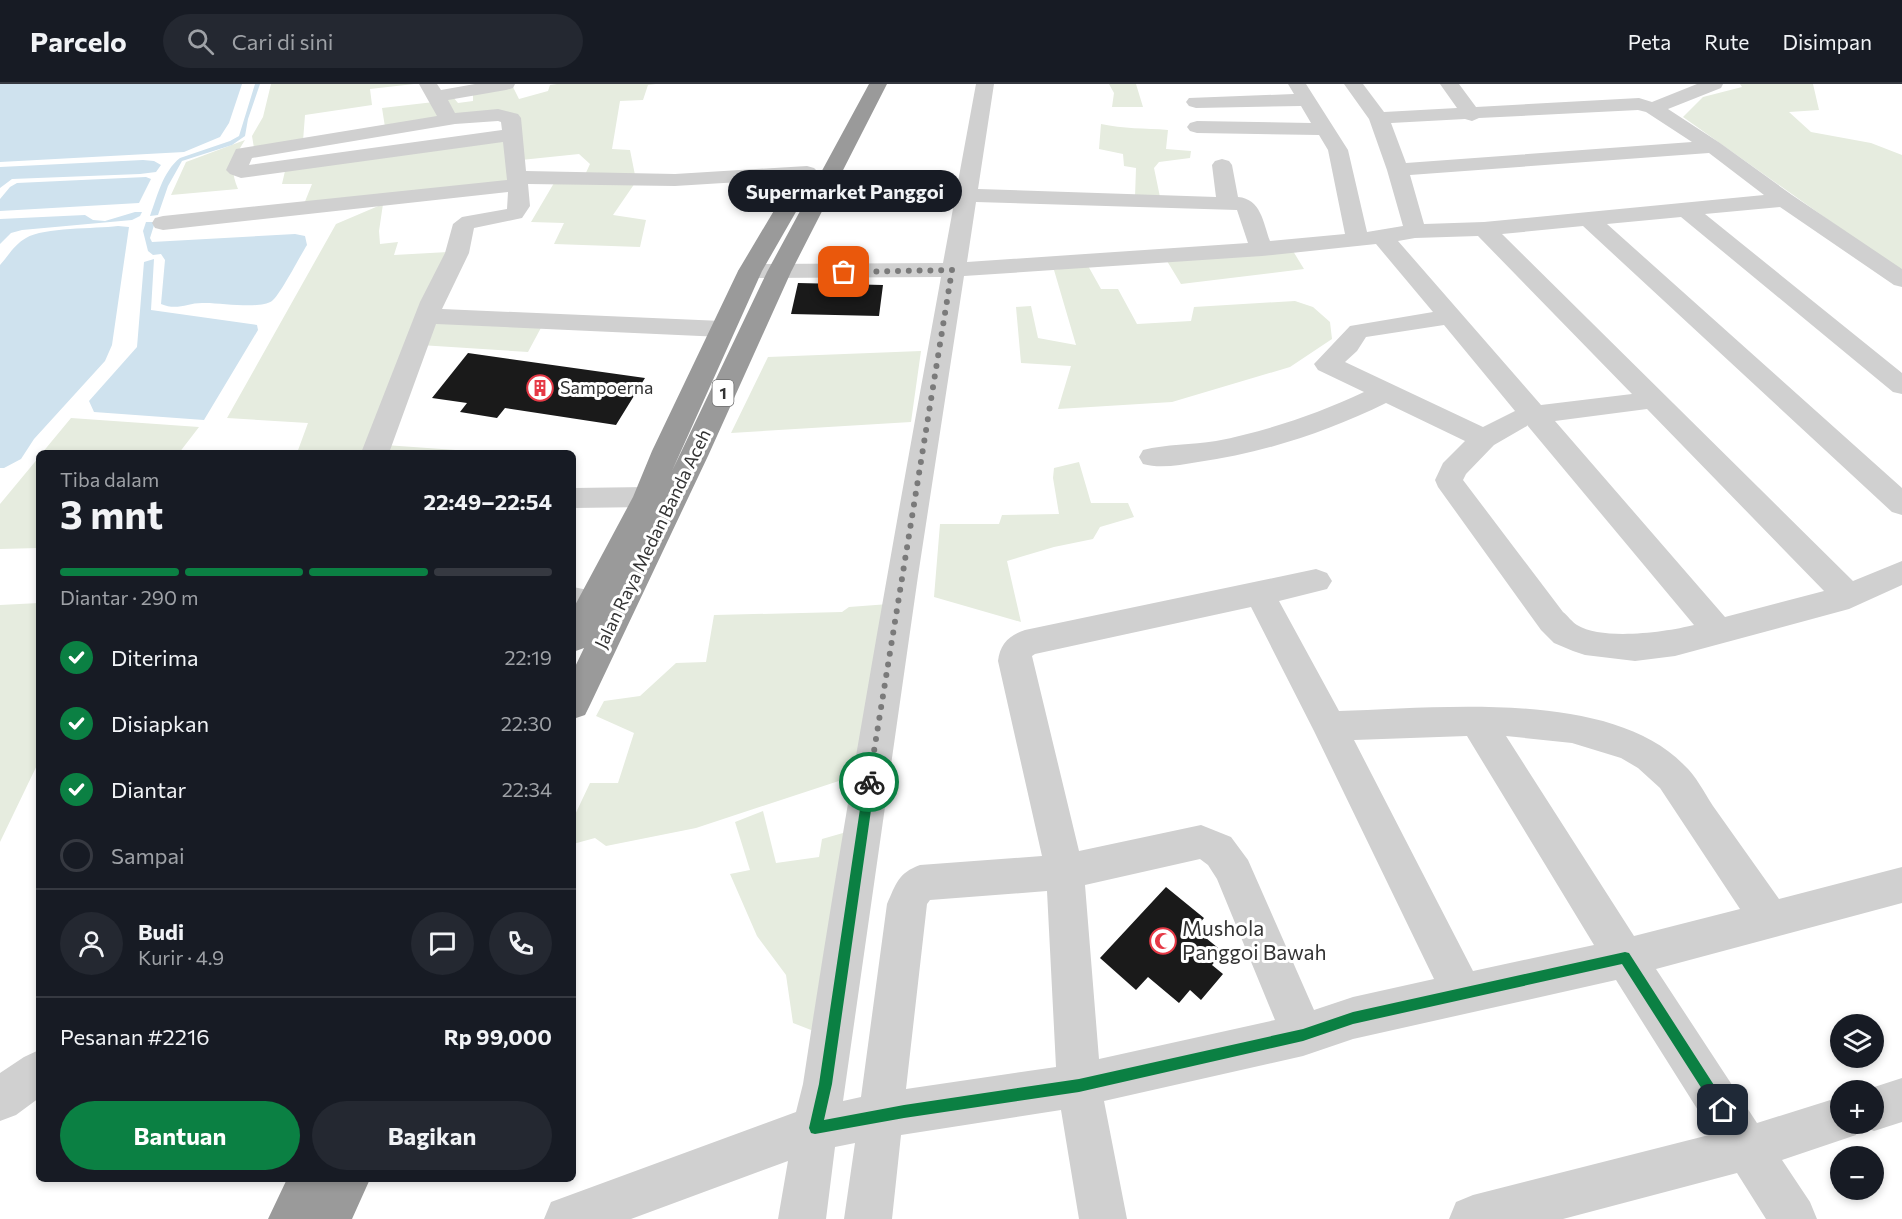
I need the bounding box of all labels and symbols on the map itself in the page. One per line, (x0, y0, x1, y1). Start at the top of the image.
callout: Supermarket Panggoi (727, 170, 961, 212)
pin (818, 246, 869, 297)
building icon: Sampoerna (525, 373, 555, 403)
place label: Sampoerna (560, 376, 654, 398)
road number: 1 (712, 380, 734, 406)
street label: Jalan Raya Medan Banda Aceh (589, 425, 715, 652)
courier (839, 752, 899, 812)
place label: Mushola Panggoi Bawah (1182, 915, 1327, 964)
mosque icon: Mushola Panggoi Bawah (1148, 926, 1178, 956)
pin (1697, 1084, 1748, 1135)

